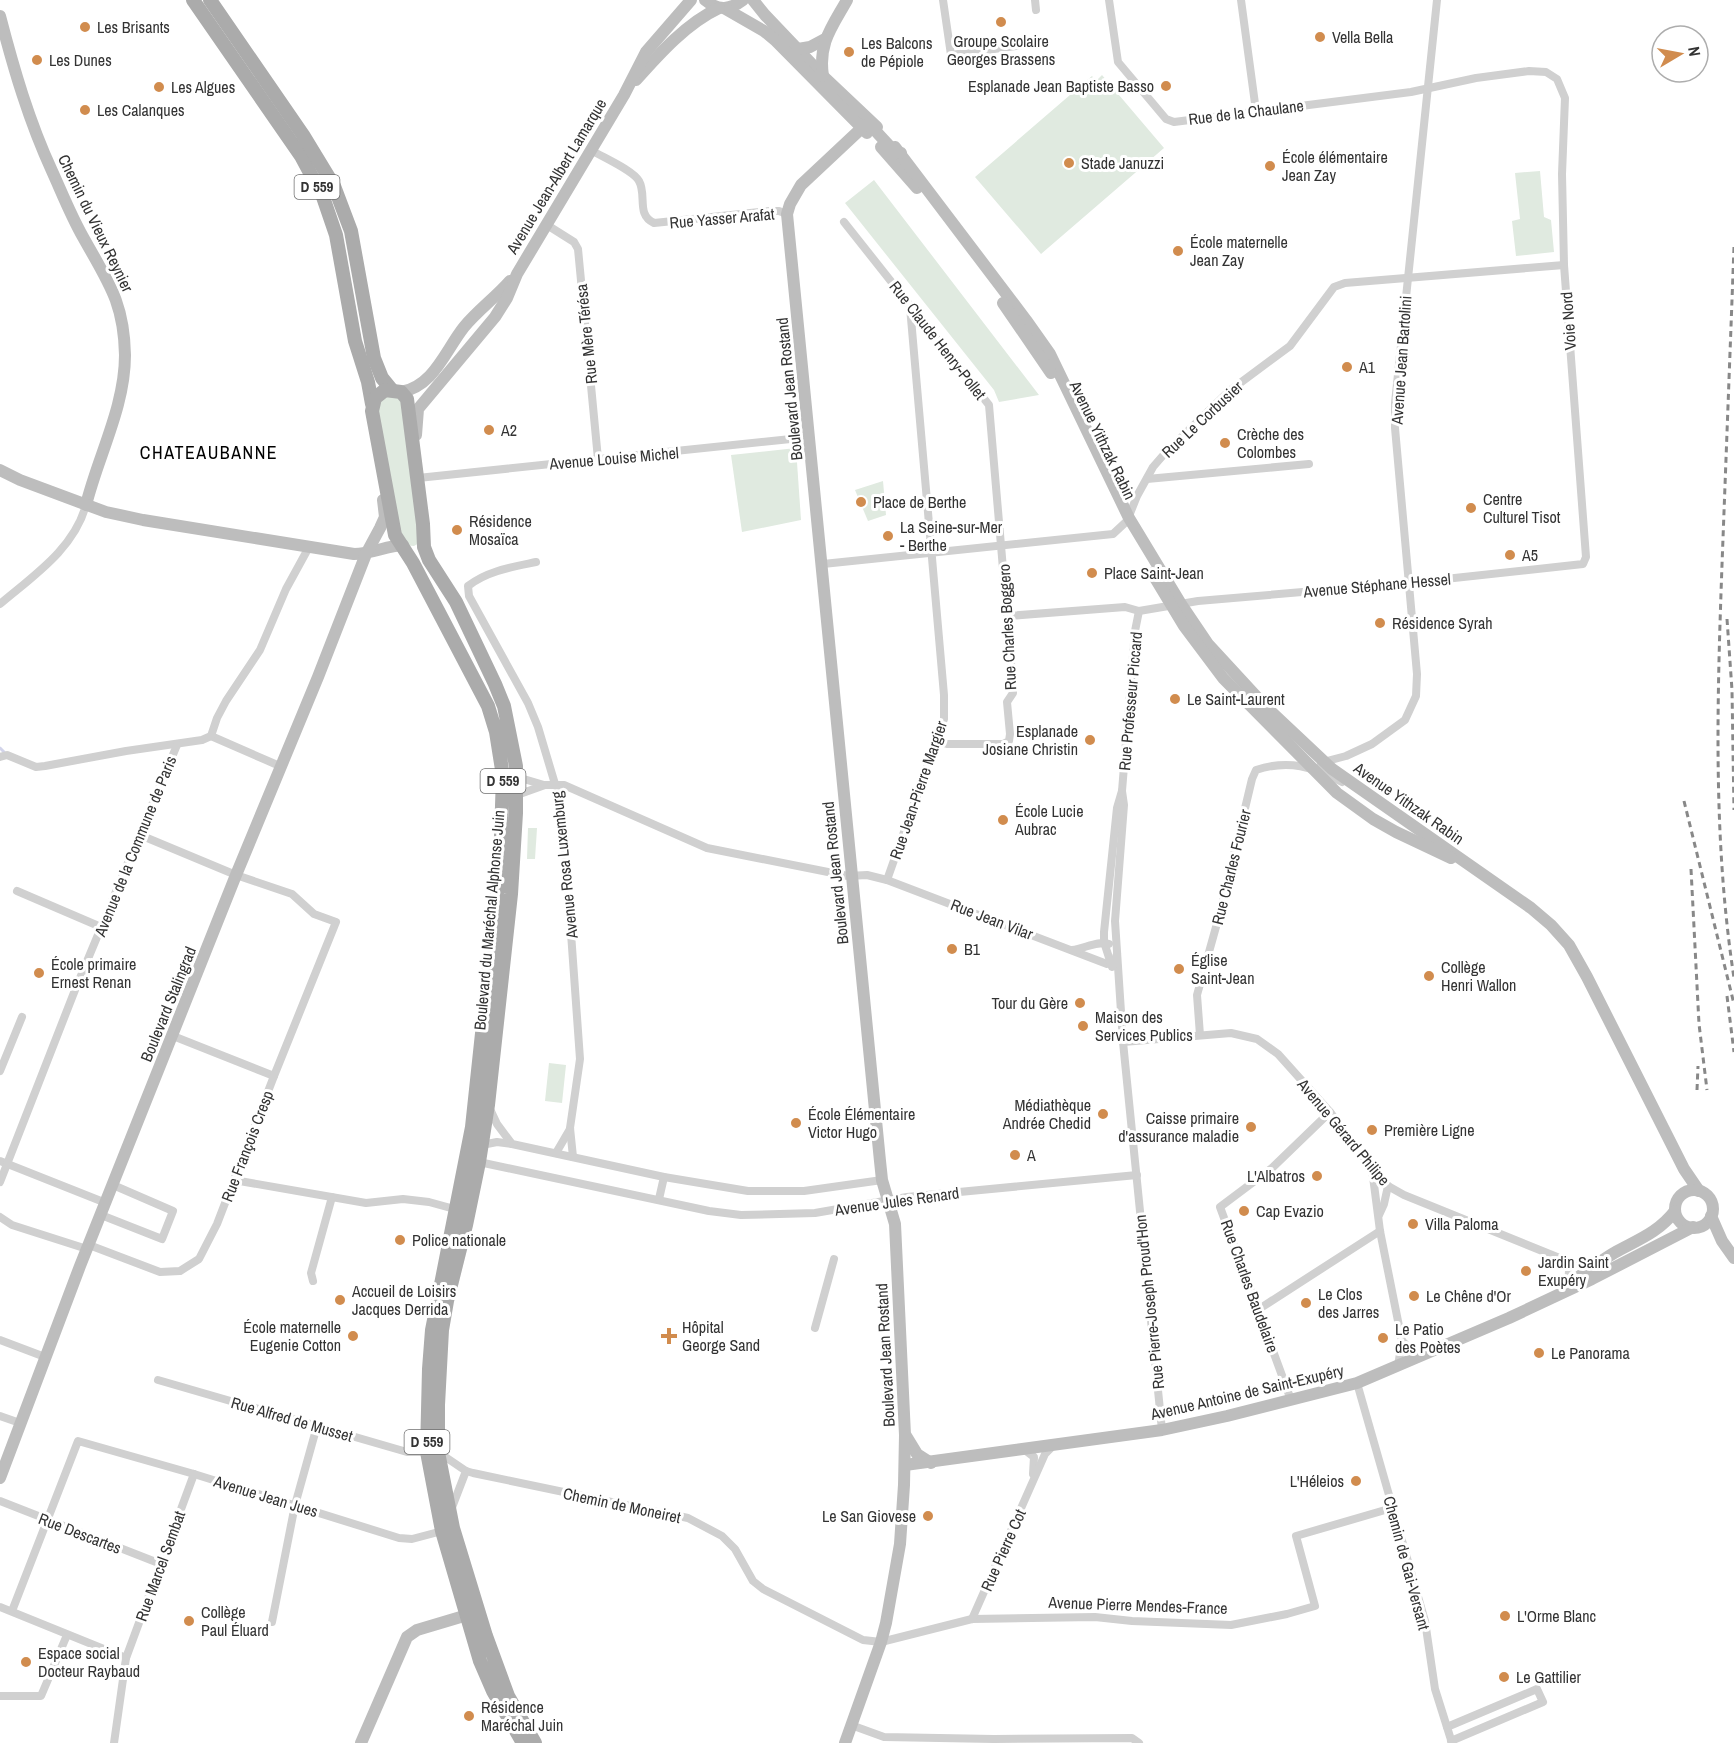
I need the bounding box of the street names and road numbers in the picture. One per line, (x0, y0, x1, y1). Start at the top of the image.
street label: Avenue Jean-Albert Lamarque (500, 94, 611, 259)
street label: Rue de la Chaulane (1187, 94, 1305, 130)
street label: Chemin du Vieux Reynier (53, 150, 139, 296)
road number: D 559 (294, 175, 340, 199)
street label: Rue Yasser Arafat (669, 202, 776, 234)
street label: Rue Claude Henry-Pollet (885, 276, 992, 404)
street label: Rue Mère Térésa (570, 282, 602, 385)
street label: Voie Nord (1555, 291, 1581, 351)
street label: Avenue Jean Bartolini (1385, 295, 1416, 426)
street label: Boulevard Jean Rostand (771, 316, 807, 462)
street label: Rue Le Corbusier (1157, 375, 1248, 462)
street label: Avenue Yithzak Rabin (1064, 376, 1141, 503)
street label: Avenue Louise Michel (547, 441, 680, 475)
street label: Rue Charles Boggero (993, 563, 1021, 691)
street label: Avenue Stéphane Hessel (1301, 568, 1452, 602)
street label: Rue Professeur Piccard (1113, 631, 1147, 771)
street label: Rue Jean-Pierre Margier (884, 717, 952, 862)
street label: Avenue de la Commune de Paris (88, 752, 181, 941)
street label: Avenue Yithzak Rabin (1349, 756, 1468, 849)
road number: D 559 (480, 769, 526, 793)
street label: Avenue Rosa Luxemburg (545, 790, 583, 941)
street label: Boulevard Jean Rostand (817, 800, 853, 946)
street label: Rue Charles Fourier (1206, 806, 1256, 927)
street label: Boulevard du Maréchal Alphonse Juin (468, 809, 510, 1031)
street label: Rue Jean Vilar (948, 893, 1037, 945)
street label: Boulevard Stalingrad (135, 943, 201, 1065)
street label: Avenue Gérard Philipe (1292, 1073, 1395, 1190)
street label: Rue François Cresp (216, 1087, 278, 1205)
street label: Avenue Jules Renard (832, 1181, 961, 1221)
street label: Rue Pierre-Joseph Proud'Hon (1129, 1214, 1169, 1390)
street label: Rue Charles Baudelaire (1216, 1216, 1284, 1356)
street label: Boulevard Jean Rostand (870, 1283, 900, 1427)
street label: Avenue Antoine de Saint-Exupéry (1147, 1359, 1346, 1425)
street label: Rue Alfred de Musset (229, 1391, 356, 1447)
road number: D 559 (404, 1430, 450, 1454)
street label: Avenue Jean Jues (210, 1469, 321, 1522)
street label: Chemin de Moneiret (561, 1482, 683, 1528)
street label: Chemin de Gai-Versant (1379, 1494, 1436, 1633)
street label: Rue Pierre Cot (975, 1505, 1031, 1594)
street label: Rue Descartes (36, 1507, 124, 1559)
street label: Rue Marcel Sembat (130, 1507, 190, 1624)
street label: Avenue Pierre Mendes-France (1047, 1591, 1228, 1619)

